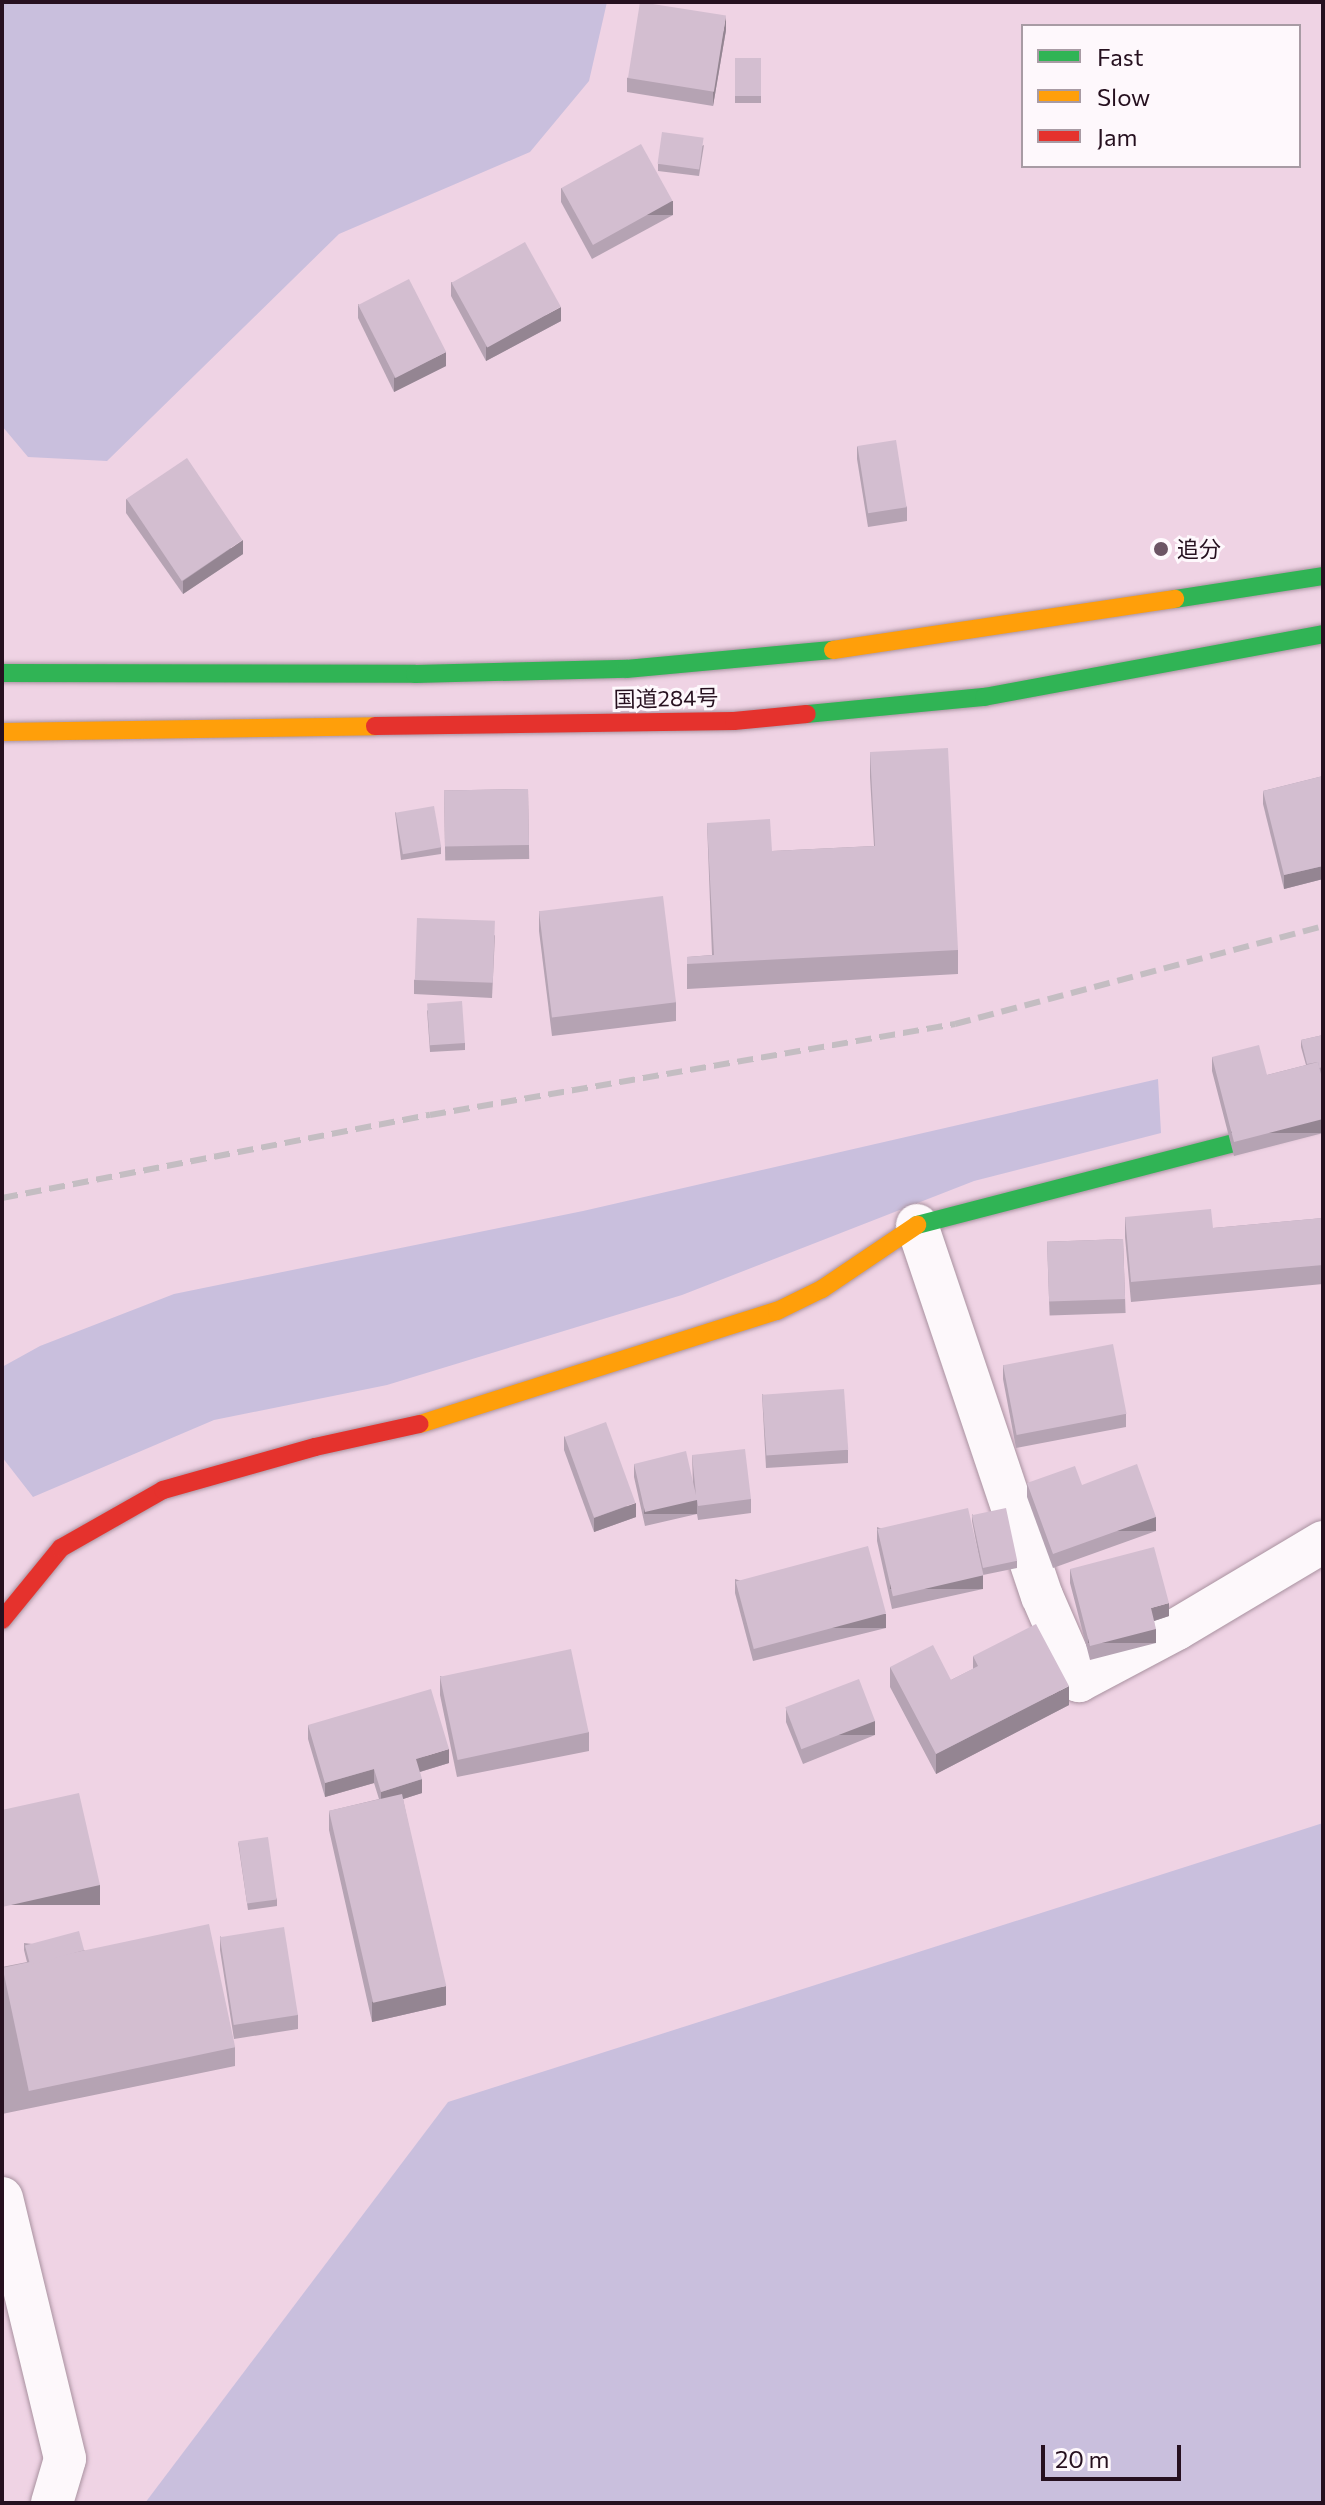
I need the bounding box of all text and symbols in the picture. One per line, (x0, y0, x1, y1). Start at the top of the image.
legend (1021, 24, 1301, 168)
text: Fast (1097, 42, 1144, 71)
text: Slow (1097, 82, 1150, 111)
text: Jam (1097, 122, 1137, 151)
place label: 追分 (1177, 536, 1221, 562)
marker: 追分 (1152, 540, 1170, 558)
street label: 国道284号 (613, 684, 719, 712)
scale bar (1045, 2429, 1185, 2479)
text: 20 m (1055, 2444, 1109, 2473)

